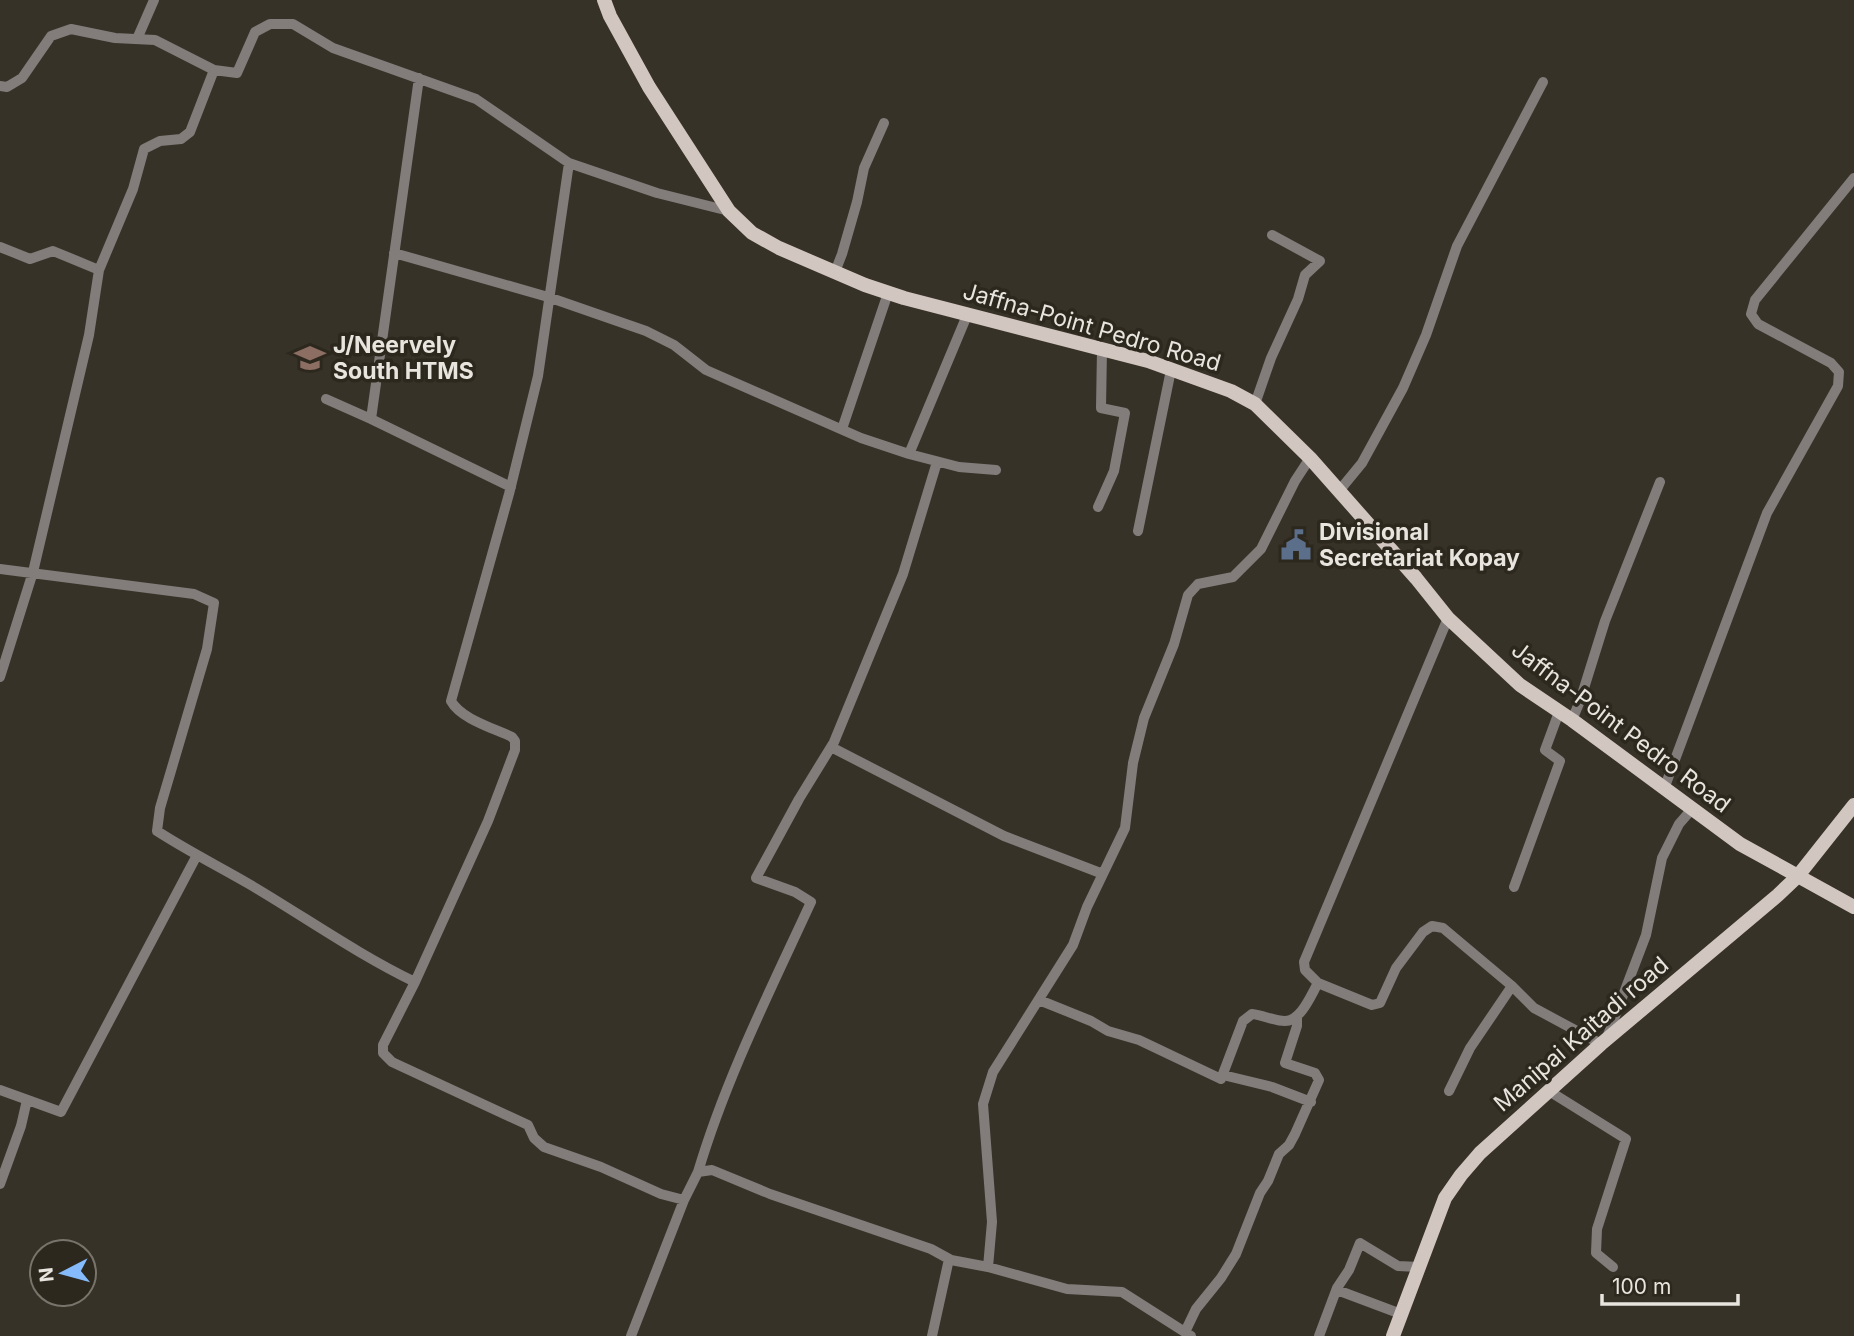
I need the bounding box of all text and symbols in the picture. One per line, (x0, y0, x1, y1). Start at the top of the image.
street label: Jaffna-Point Pedro Road (960, 277, 1224, 377)
place label: J/Neervely South HTMS (333, 331, 474, 385)
school or university icon: J/Neervely South HTMS (293, 341, 327, 375)
place label: Divisional Secretariat Kopay (1319, 518, 1520, 572)
public building icon: Divisional Secretariat Kopay (1279, 528, 1313, 562)
street label: Jaffna-Point Pedro Road (1506, 636, 1736, 818)
street label: Manipai Kaitadi road (1488, 951, 1674, 1117)
north arrow (28, 1238, 98, 1308)
scale bar (1602, 1262, 1738, 1306)
text: N (34, 1266, 59, 1283)
text: 100 m (1612, 1274, 1671, 1299)

